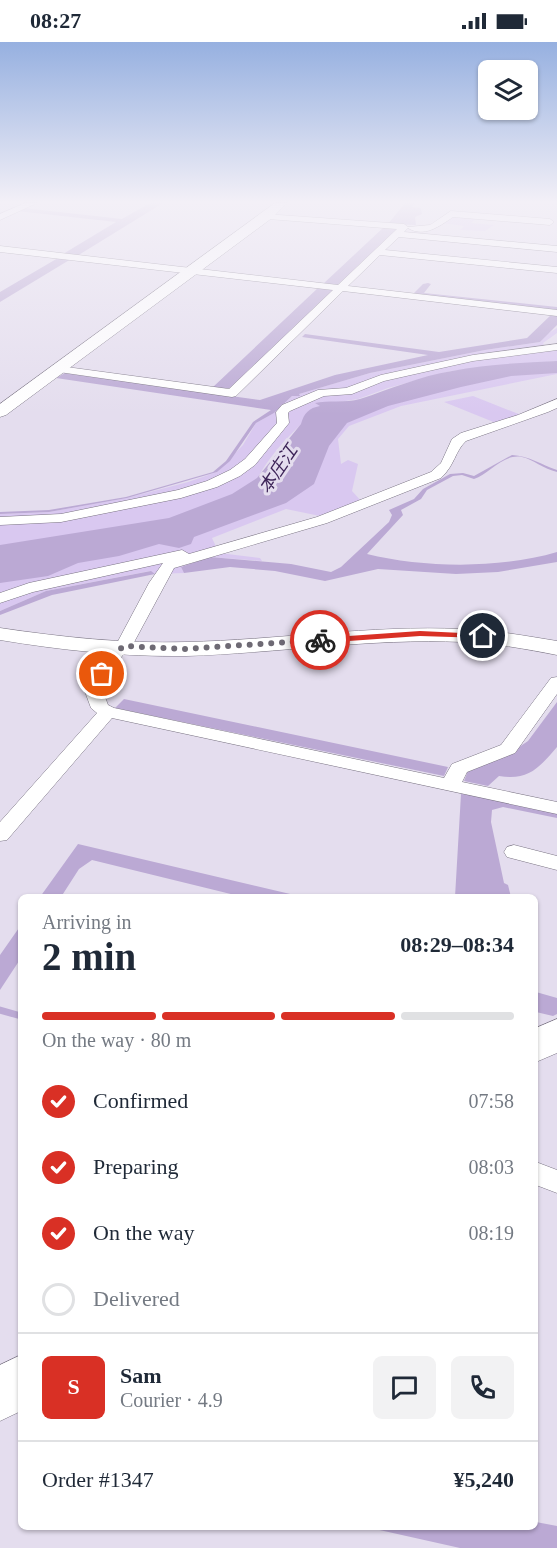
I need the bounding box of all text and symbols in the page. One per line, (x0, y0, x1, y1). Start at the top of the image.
text: 08:27 (30, 8, 81, 33)
map controls (478, 60, 538, 120)
button: layers (478, 60, 538, 120)
water label: 本庄江 (255, 439, 303, 497)
courier (290, 610, 350, 670)
pin (457, 610, 508, 661)
icon: home (466, 619, 499, 652)
icon: bike (304, 624, 337, 657)
pin (76, 648, 127, 699)
icon: bag (85, 657, 118, 690)
text: Arriving in (42, 911, 131, 933)
text: 08:29–08:34 (400, 932, 514, 957)
text: 2 min (42, 935, 136, 978)
text: On the way · 80 m (42, 1029, 191, 1051)
icon: check (42, 1085, 75, 1118)
text: Confirmed (93, 1088, 188, 1113)
text: 07:58 (468, 1090, 514, 1112)
icon: check (42, 1151, 75, 1184)
text: Preparing (93, 1154, 179, 1179)
text: 08:03 (468, 1156, 514, 1178)
icon: check (42, 1217, 75, 1250)
text: On the way (93, 1220, 194, 1245)
text: 08:19 (468, 1222, 514, 1244)
text: Delivered (93, 1286, 180, 1311)
button: chat (373, 1356, 436, 1419)
button: phone (451, 1356, 514, 1419)
text: Sam (120, 1363, 162, 1388)
text: S (67, 1374, 80, 1399)
text: Courier · 4.9 (120, 1389, 223, 1411)
text: Order #1347 (42, 1467, 154, 1492)
text: ¥5,240 (454, 1467, 514, 1492)

